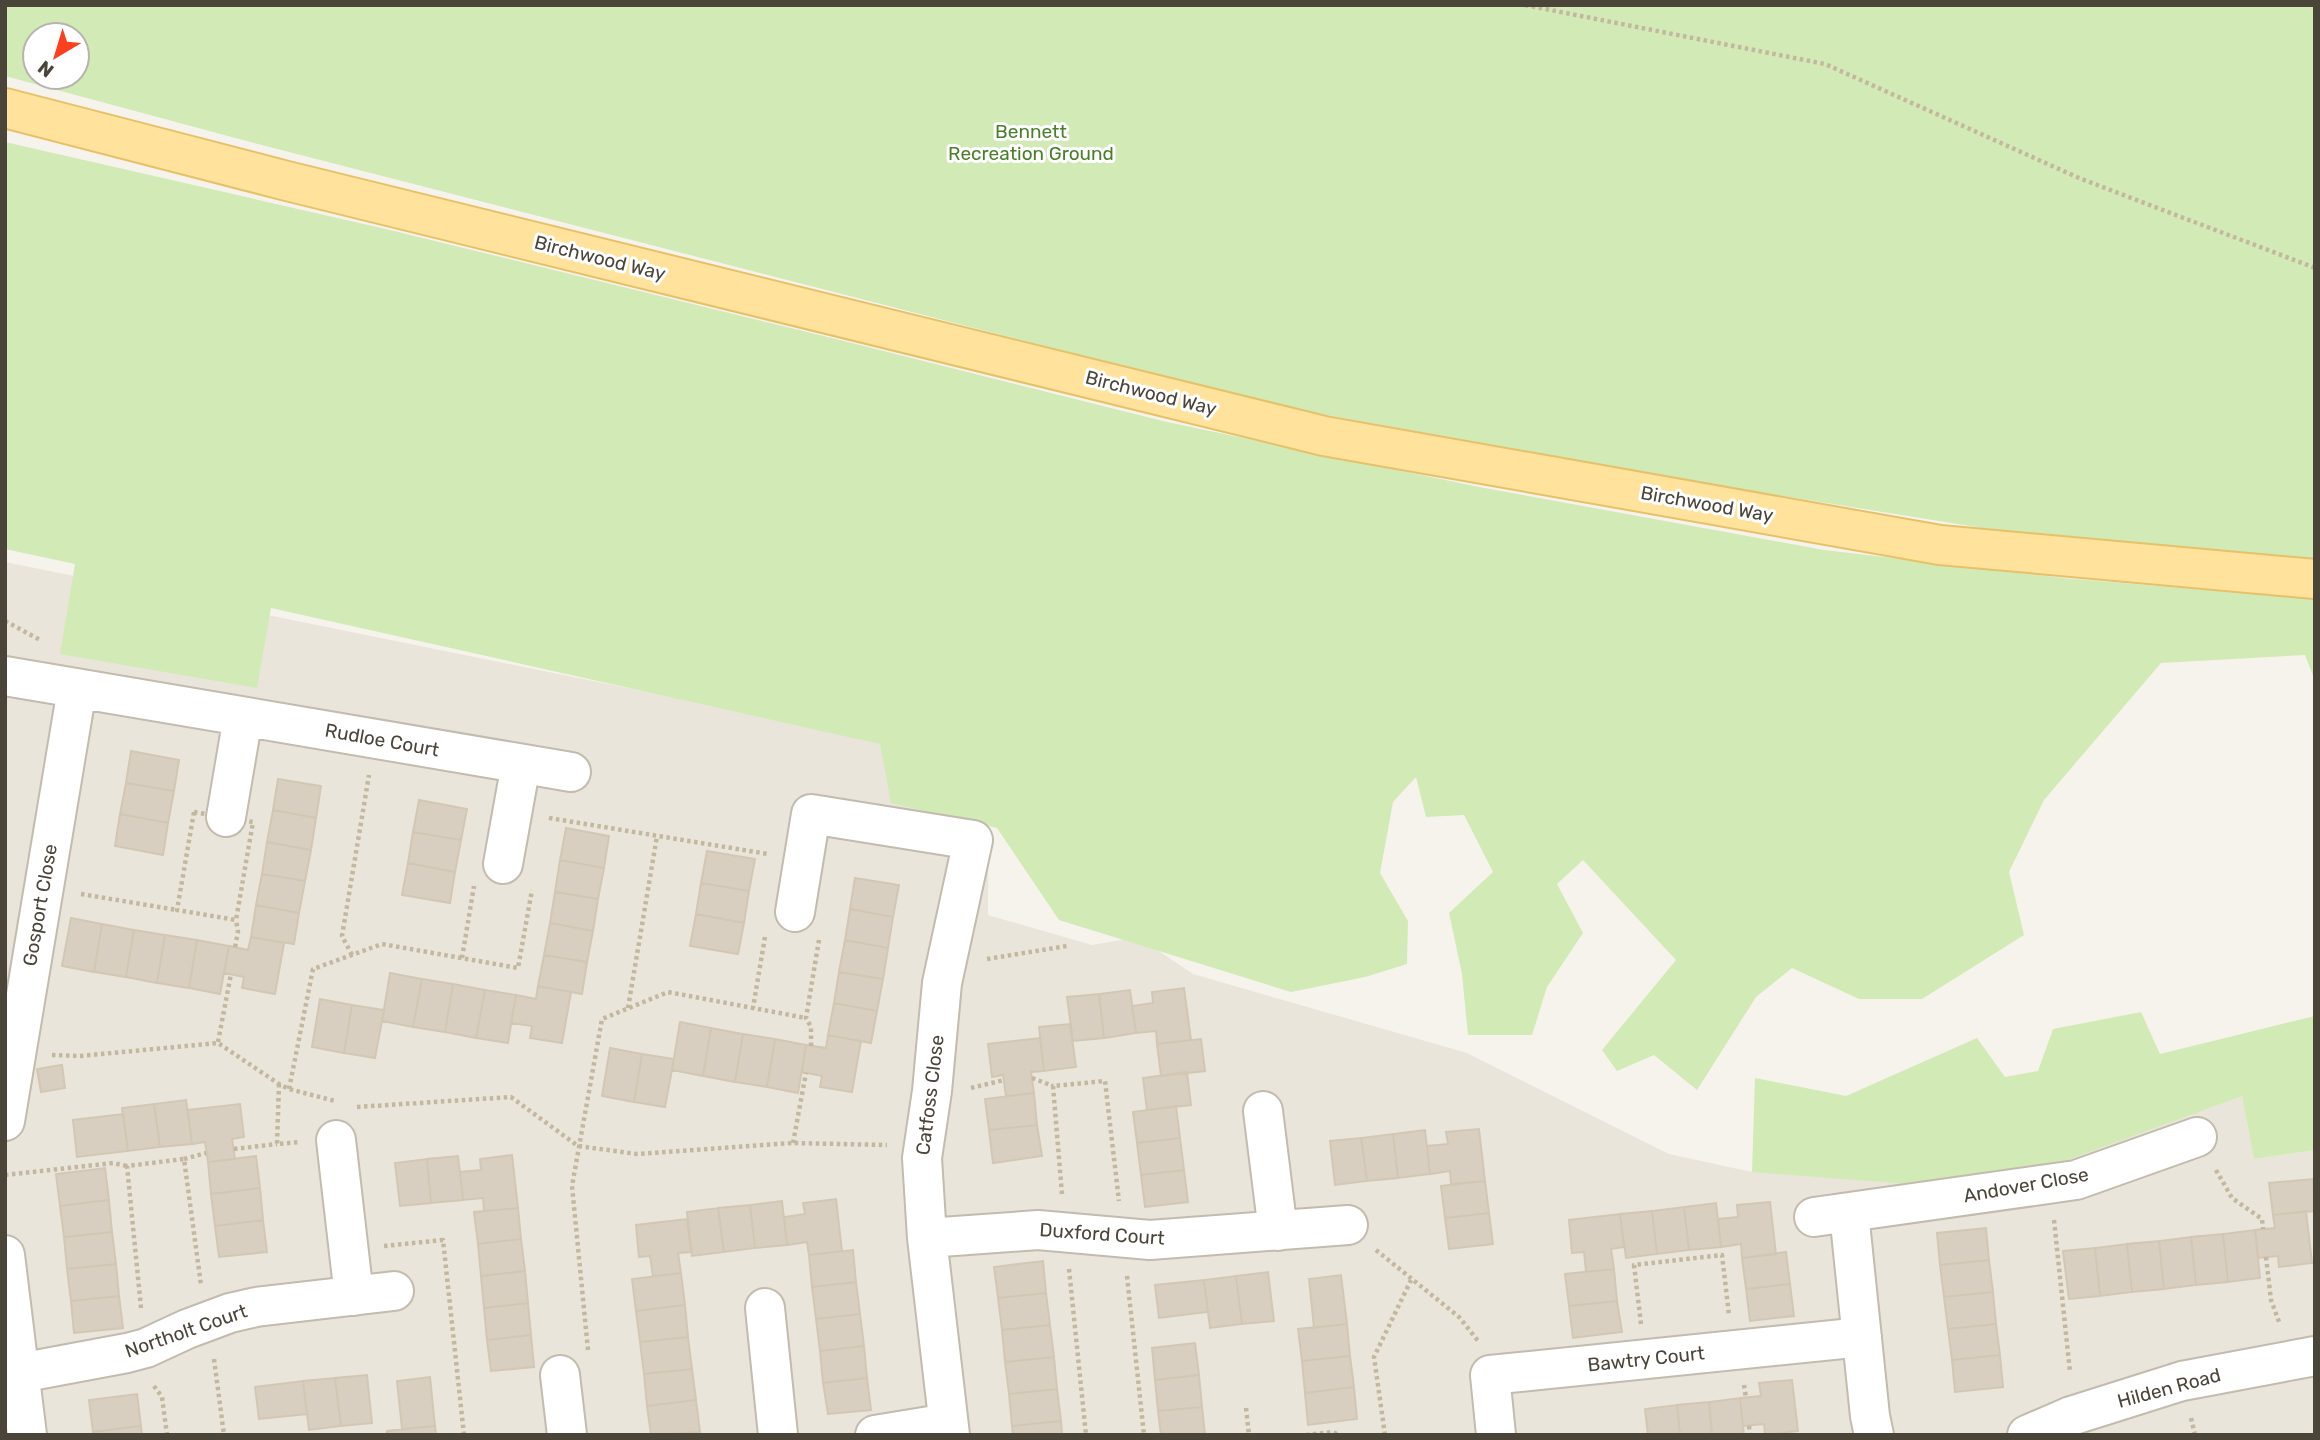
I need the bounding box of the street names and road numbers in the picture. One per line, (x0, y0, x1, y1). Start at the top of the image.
street label: Birchwood Way (532, 231, 668, 285)
street label: Birchwood Way (1083, 366, 1219, 420)
street label: Birchwood Way (1639, 481, 1775, 527)
street label: Rudloe Court (323, 719, 442, 761)
street label: Gosport Close (18, 842, 62, 968)
street label: Catfoss Close (911, 1034, 949, 1156)
street label: Andover Close (1962, 1163, 2090, 1207)
street label: Duxford Court (1039, 1218, 1166, 1250)
street label: Northolt Court (122, 1299, 251, 1363)
street label: Bawtry Court (1586, 1341, 1706, 1377)
street label: Hilden Road (2115, 1363, 2223, 1413)

